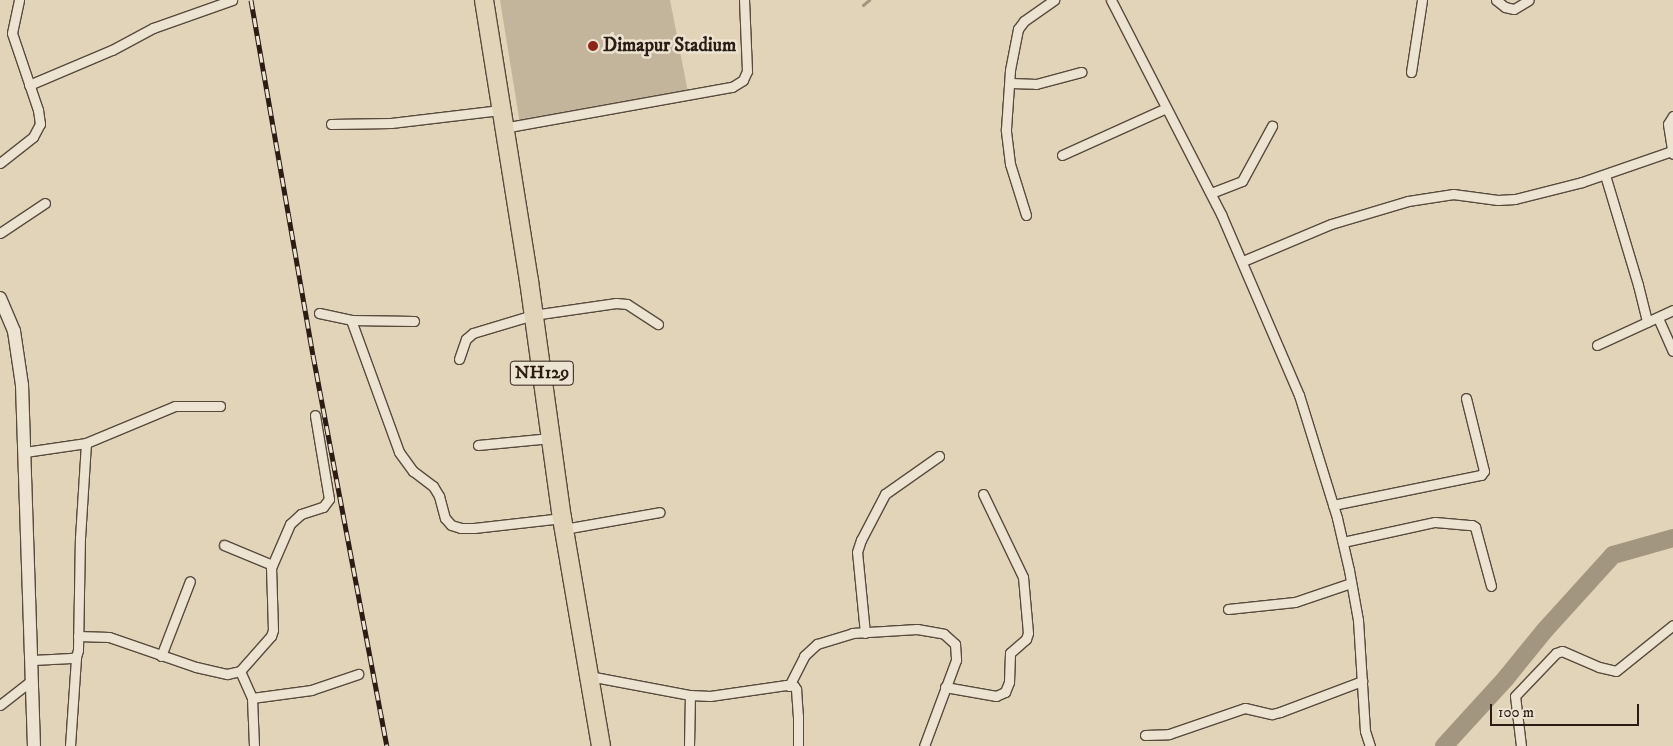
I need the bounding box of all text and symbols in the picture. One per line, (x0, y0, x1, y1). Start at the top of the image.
place label: Dimapur Stadium (603, 35, 736, 57)
marker: Dimapur Stadium (587, 40, 599, 52)
road number: NH129 (510, 358, 574, 388)
scale bar (1493, 694, 1642, 726)
text: 100 m (1498, 703, 1534, 722)

